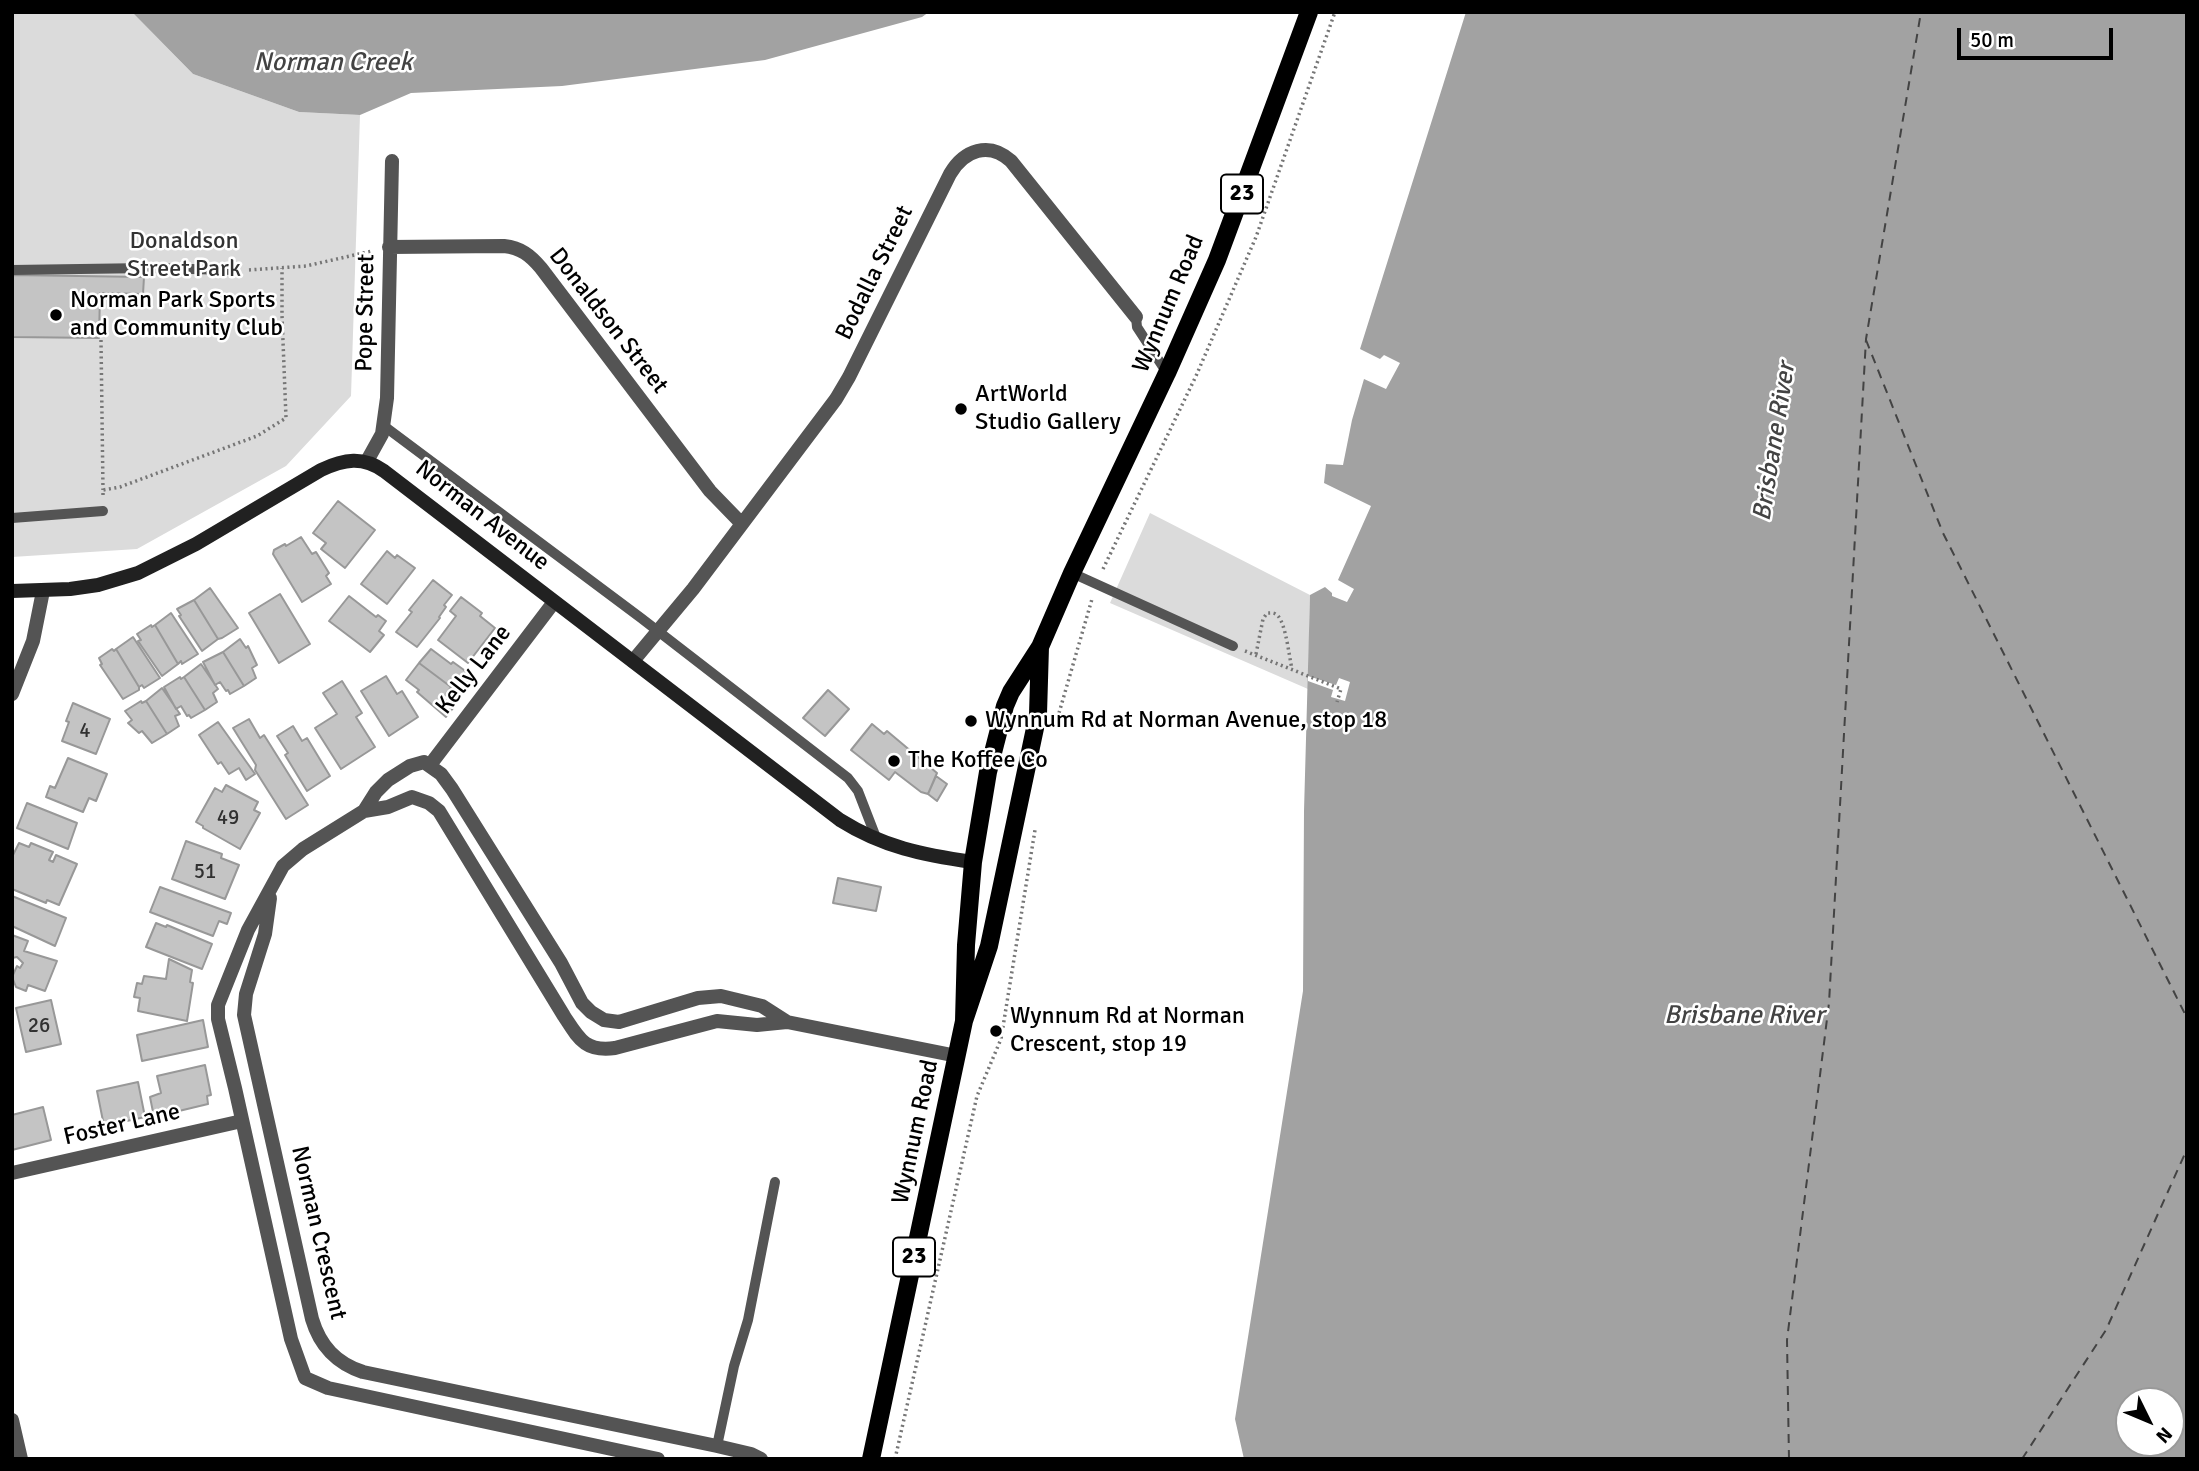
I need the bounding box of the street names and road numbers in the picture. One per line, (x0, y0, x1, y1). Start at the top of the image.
road number: 23 (1221, 174, 1263, 214)
street label: Bodalla Street (830, 201, 920, 345)
street label: Wynnum Road (1127, 231, 1211, 377)
street label: Donaldson Street (542, 242, 674, 400)
street label: Pope Street (351, 254, 381, 372)
street label: Norman Avenue (409, 455, 555, 577)
street label: Kelly Lane (430, 620, 518, 720)
street label: Wynnum Road (887, 1057, 945, 1207)
street label: Foster Lane (61, 1098, 183, 1152)
street label: Norman Crescent (284, 1143, 352, 1323)
road number: 23 (893, 1238, 935, 1276)

